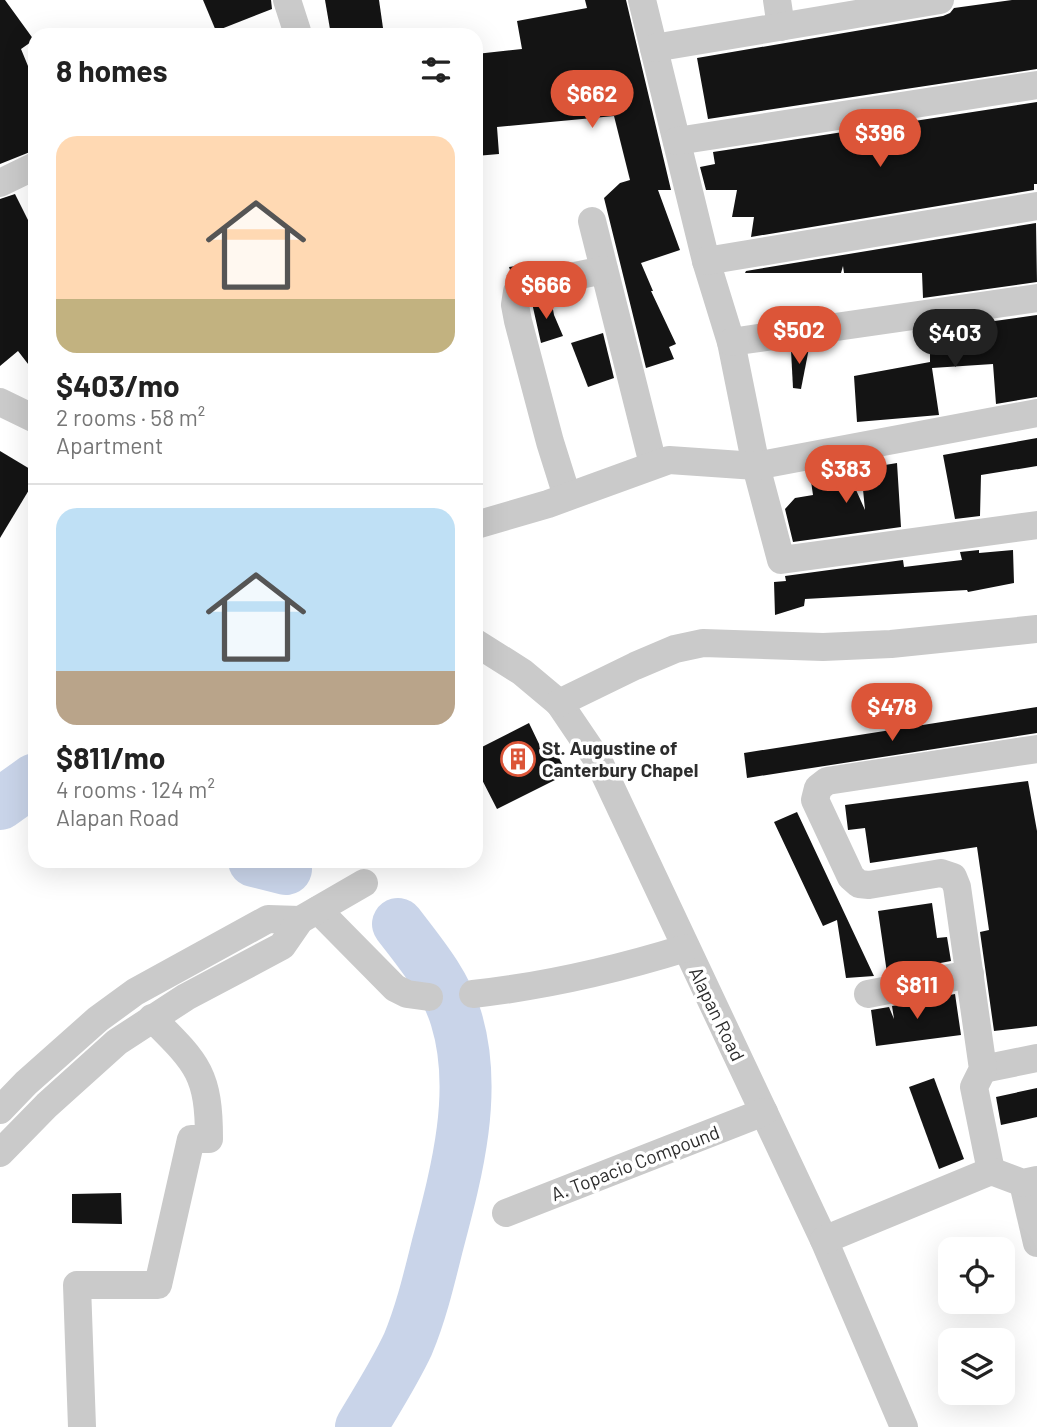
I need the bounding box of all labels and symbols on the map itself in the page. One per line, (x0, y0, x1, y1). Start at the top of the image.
pin: $662 (551, 71, 633, 130)
pin: $396 (839, 110, 921, 169)
pin: $666 (505, 262, 587, 321)
pin: $502 (758, 306, 840, 366)
pin: $403 (914, 310, 996, 369)
pin: $383 (805, 446, 887, 505)
pin: $478 (851, 684, 933, 743)
place label: St. Augustine of Canterbury Chapel (542, 736, 698, 781)
building icon: St. Augustine of Canterbury Chapel (499, 740, 537, 778)
pin: $811 (876, 962, 958, 1021)
street label: Alapan Road (685, 963, 750, 1065)
street label: A. Topacio Compound (547, 1120, 722, 1205)

